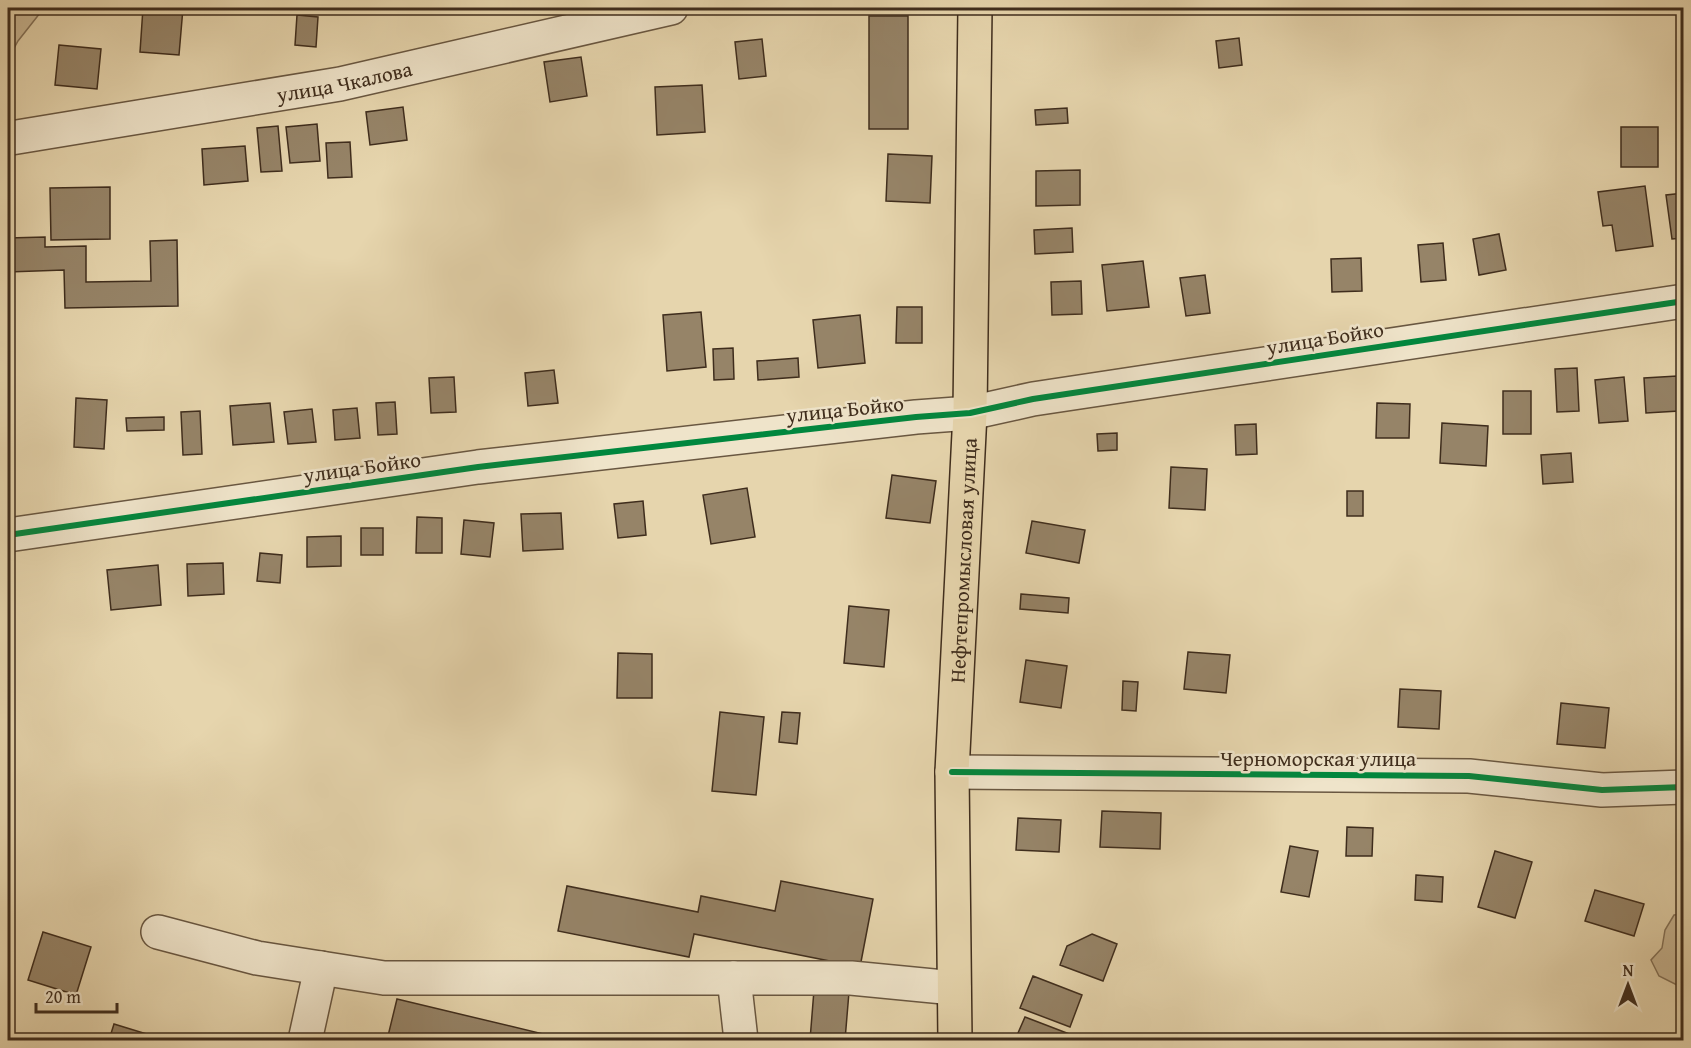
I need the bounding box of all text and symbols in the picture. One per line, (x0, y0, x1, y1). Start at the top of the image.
street label: улица Чкалова (273, 52, 415, 110)
street label: улица Бойко (1263, 313, 1386, 363)
street label: улица Бойко (784, 387, 905, 431)
street label: Нефтепромысловая улица (941, 437, 984, 684)
street label: улица Бойко (300, 443, 423, 491)
street label: Черноморская улица (1220, 743, 1416, 774)
north arrow (1598, 955, 1658, 1015)
text: N (1623, 958, 1634, 982)
scale bar (36, 976, 117, 1014)
text: 20 m (45, 983, 81, 1010)

